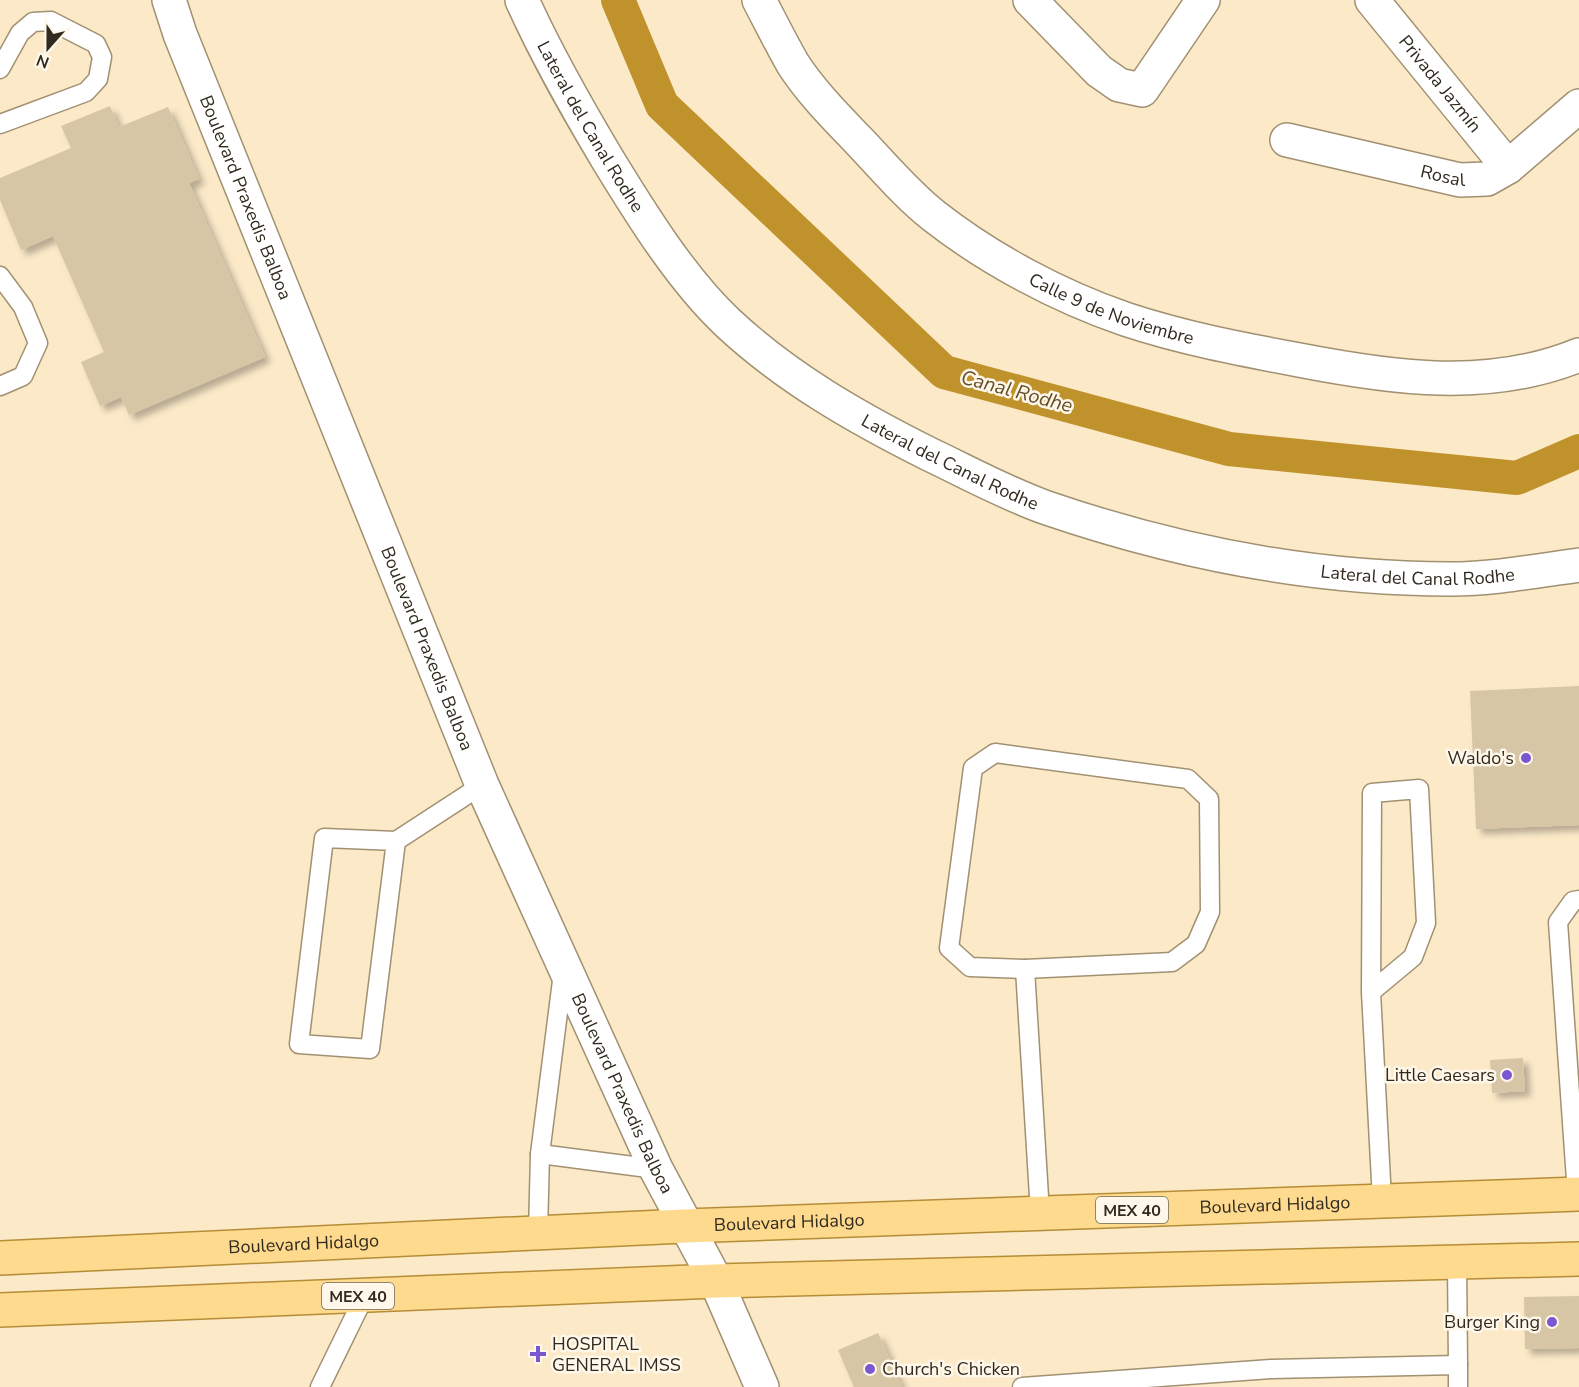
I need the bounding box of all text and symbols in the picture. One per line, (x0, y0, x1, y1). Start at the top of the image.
north arrow (18, 18, 78, 78)
street label: Privada Jazmín (1393, 30, 1487, 137)
street label: Lateral del Canal Rodhe (531, 37, 650, 217)
text: N (33, 49, 53, 73)
street label: Boulevard Praxedis Balboa (194, 92, 298, 303)
street label: Rosal (1418, 159, 1466, 192)
street label: Calle 9 de Noviembre (1025, 267, 1196, 350)
water label: Canal Rodhe (958, 364, 1076, 419)
street label: Lateral del Canal Rodhe (857, 409, 1042, 516)
street label: Boulevard Praxedis Balboa (375, 543, 479, 754)
street label: Lateral del Canal Rodhe (1319, 559, 1516, 591)
place label: Waldo's (1447, 746, 1514, 770)
marker: Waldo's (1519, 751, 1533, 765)
street label: Boulevard Praxedis Balboa (566, 989, 679, 1198)
place label: Little Caesars (1385, 1063, 1495, 1087)
marker: Little Caesars (1500, 1068, 1514, 1082)
street label: Boulevard Hidalgo (1199, 1190, 1351, 1220)
road number: MEX 40 (1096, 1197, 1168, 1223)
street label: Boulevard Hidalgo (713, 1208, 865, 1237)
street label: Boulevard Hidalgo (228, 1228, 380, 1259)
road number: MEX 40 (322, 1283, 394, 1309)
place label: Burger King (1444, 1310, 1540, 1334)
marker: Burger King (1545, 1315, 1559, 1329)
place label: HOSPITAL GENERAL IMSS (552, 1332, 681, 1377)
marker: HOSPITAL GENERAL IMSS (529, 1345, 547, 1363)
place label: Church's Chicken (882, 1357, 1020, 1381)
marker: Church's Chicken (863, 1362, 877, 1376)

